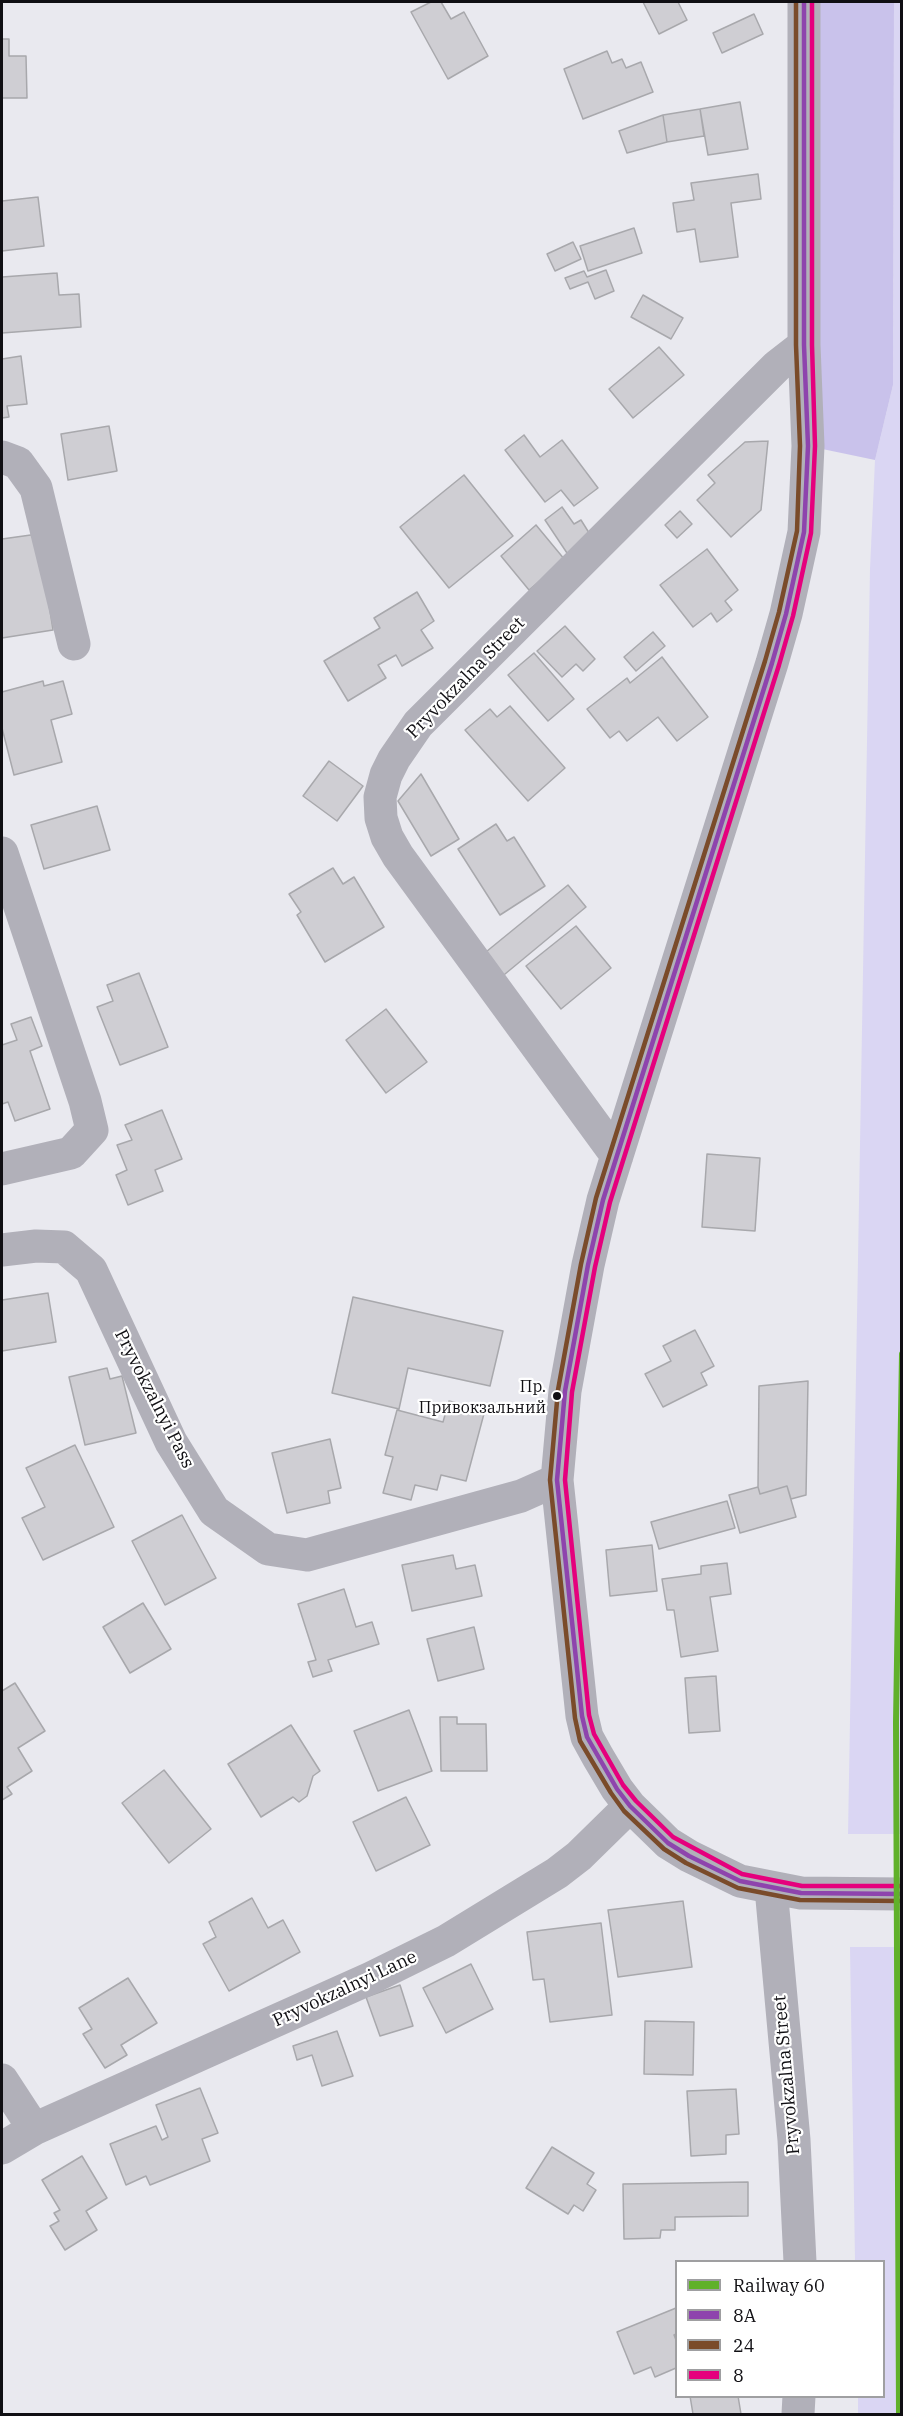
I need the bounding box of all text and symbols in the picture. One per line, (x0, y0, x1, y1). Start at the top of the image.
street label: Pryvokzalna Street (403, 613, 529, 743)
street label: Pryvokzalnyi Pass (110, 1326, 198, 1472)
place label: Пр. Привокзальний (419, 1377, 546, 1415)
marker: Пр. Привокзальний (551, 1390, 563, 1402)
street label: Pryvokzalnyi Lane (270, 1946, 420, 2032)
street label: Pryvokzalna Street (769, 1994, 805, 2156)
legend (675, 2260, 885, 2398)
text: Railway 60 (733, 2274, 825, 2297)
text: 8А (733, 2304, 756, 2327)
text: 24 (733, 2334, 755, 2357)
text: 8 (733, 2364, 744, 2387)

